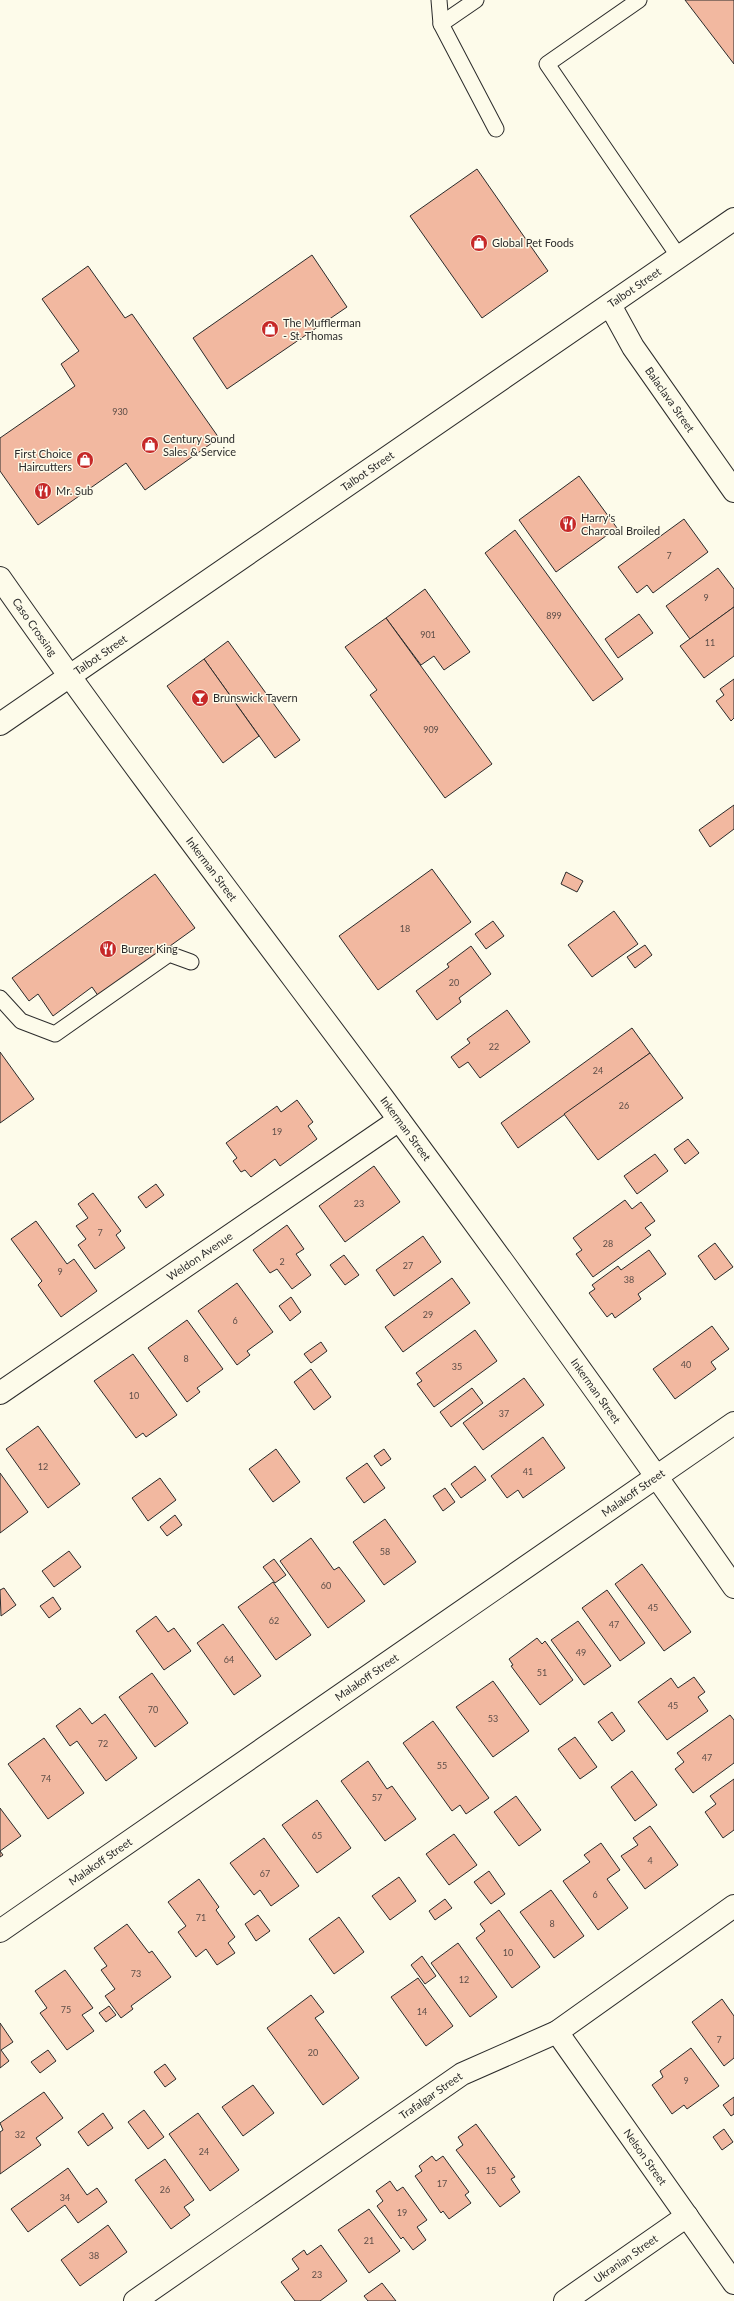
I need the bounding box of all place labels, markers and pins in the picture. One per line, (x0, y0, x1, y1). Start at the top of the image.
shop icon: Global Pet Foods (469, 233, 489, 253)
place label: Global Pet Foods (492, 236, 574, 249)
place label: The Mufflerman - St. Thomas (283, 316, 361, 342)
shop icon: The Mufflerman - St. Thomas (260, 319, 280, 339)
place label: Century Sound Sales & Service (163, 432, 236, 458)
shop icon: Century Sound Sales & Service (140, 435, 160, 455)
place label: First Choice Haircutters (14, 447, 72, 473)
shop icon: First Choice Haircutters (75, 450, 95, 470)
restaurant icon: Mr. Sub (33, 481, 53, 501)
place label: Mr. Sub (56, 484, 93, 497)
place label: Harry's Charcoal Broiled (581, 511, 660, 537)
restaurant icon: Harry's Charcoal Broiled (558, 514, 578, 534)
bar icon: Brunswick Tavern (190, 688, 210, 708)
place label: Brunswick Tavern (213, 691, 298, 704)
restaurant icon: Burger King (98, 939, 118, 959)
place label: Burger King (121, 942, 178, 955)

